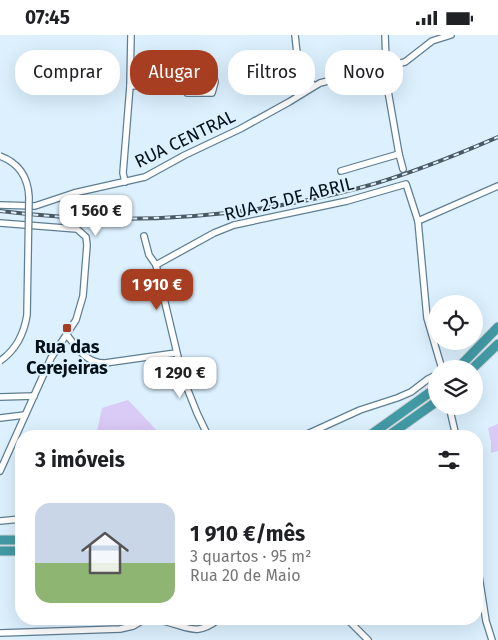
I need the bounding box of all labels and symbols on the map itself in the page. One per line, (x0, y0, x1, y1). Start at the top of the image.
street label: RUA CENTRAL (131, 105, 239, 173)
street label: RUA 25 DE ABRIL (222, 172, 356, 226)
pin: 1 560 € (50, 195, 142, 237)
pin: 1 910 € (111, 269, 203, 311)
marker: Rua das Cerejeiras (61, 322, 73, 334)
place label: Rua das Cerejeiras (26, 336, 108, 379)
pin: 1 290 € (134, 357, 226, 399)

